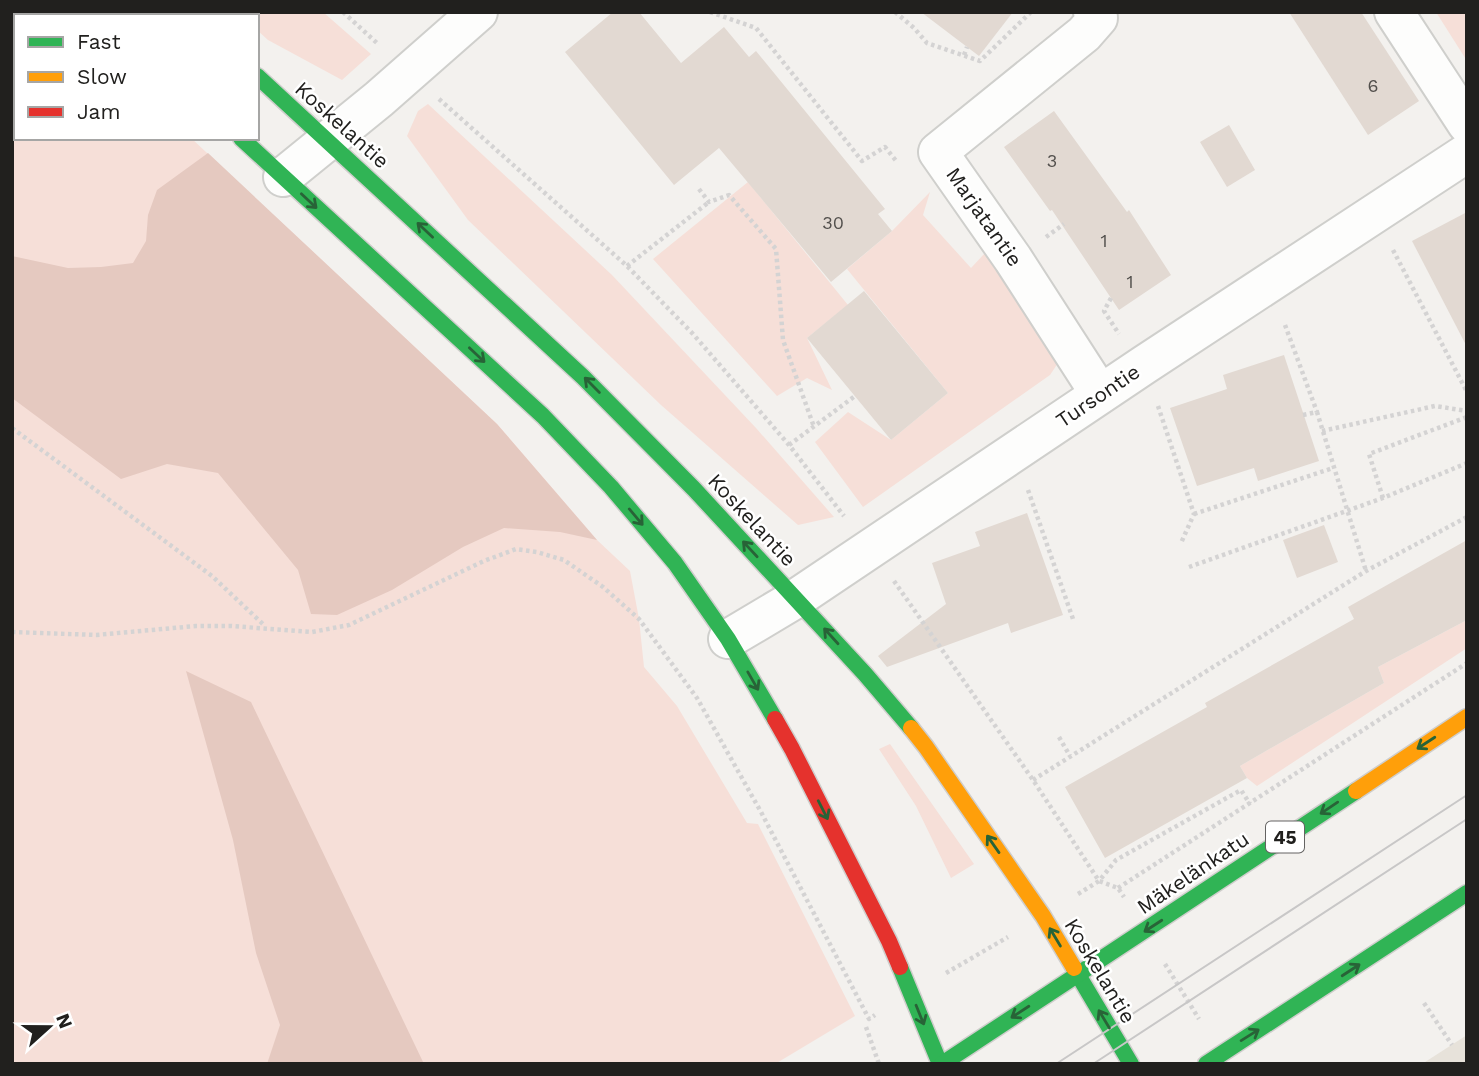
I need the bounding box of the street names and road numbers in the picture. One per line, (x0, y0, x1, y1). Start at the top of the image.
street label: Koskelantie (290, 76, 394, 173)
street label: Marjatantie (941, 162, 1028, 271)
street label: Tursontie (1051, 359, 1144, 433)
street label: Koskelantie (703, 468, 802, 571)
road number: 45 (1266, 822, 1304, 852)
street label: Mäkelänkatu (1132, 826, 1253, 919)
street label: Koskelantie (1059, 914, 1141, 1028)

